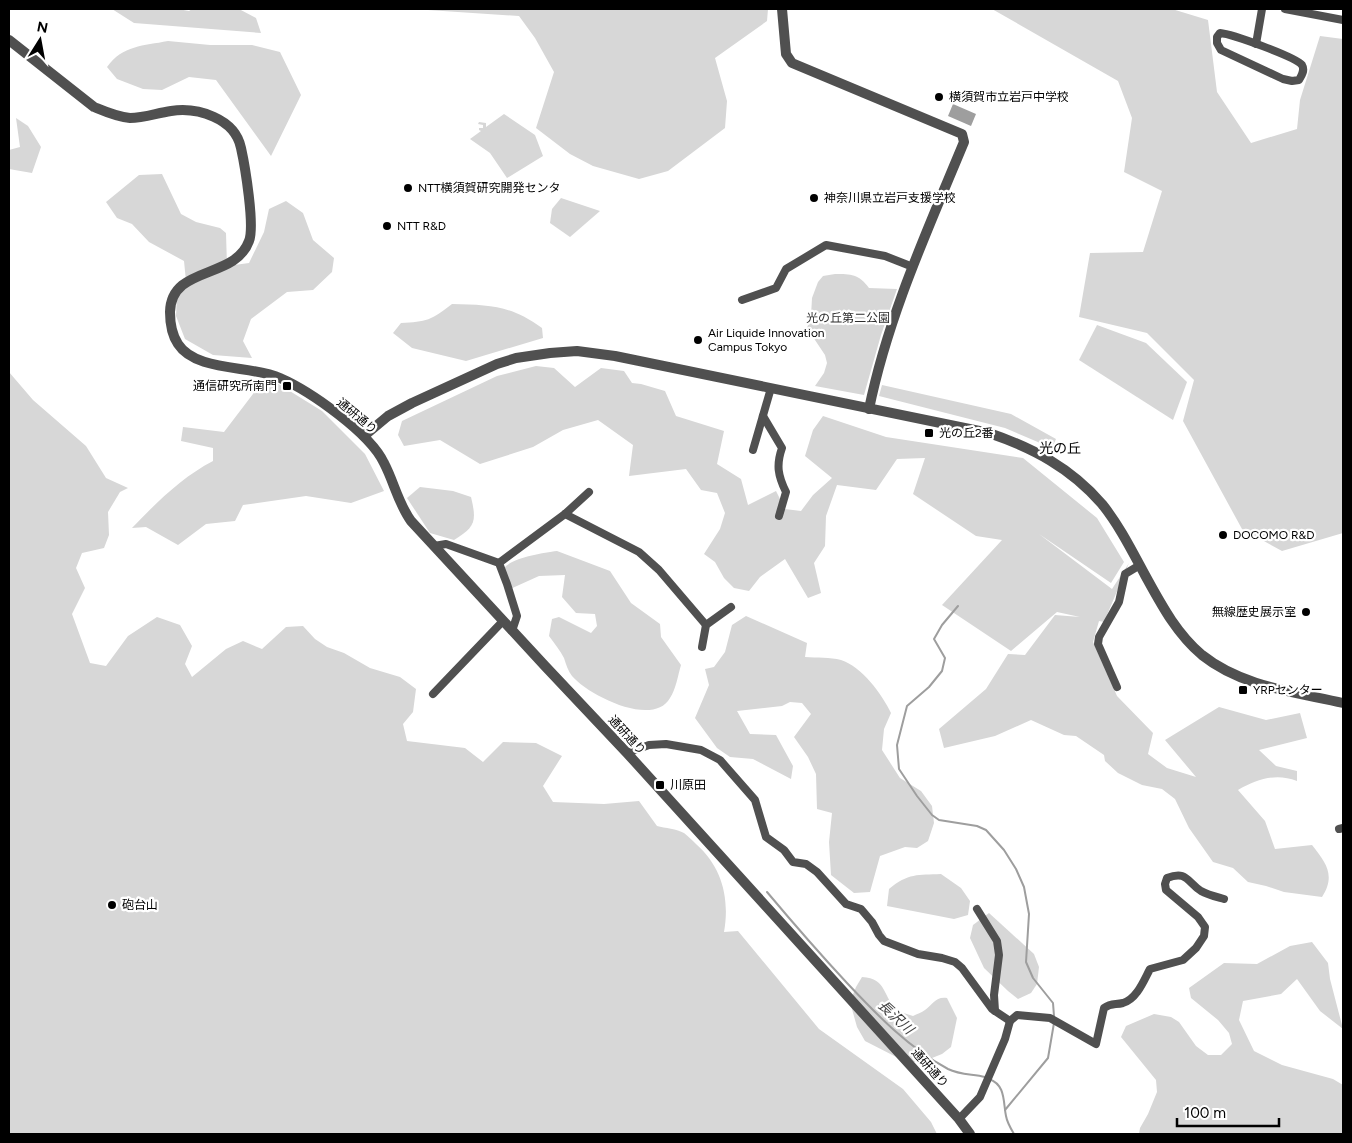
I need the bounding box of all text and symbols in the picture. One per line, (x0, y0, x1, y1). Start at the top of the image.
north arrow (15, 15, 65, 65)
text: N (35, 18, 49, 37)
place label: 横須賀市立岩戸中学校 (949, 90, 1069, 104)
marker: 横須賀市立岩戸中学校 (933, 91, 945, 103)
place label: NTT横須賀研究開発センタ (418, 181, 561, 195)
marker: NTT横須賀研究開発センタ (402, 182, 414, 194)
place label: 神奈川県立岩戸支援学校 (824, 191, 956, 205)
marker: 神奈川県立岩戸支援学校 (808, 192, 820, 204)
place label: NTT R&D (397, 219, 446, 233)
marker: NTT R&D (381, 220, 393, 232)
park label: 光の丘第二公園 (806, 311, 890, 325)
place label: Air Liquide Innovation Campus Tokyo (708, 326, 825, 354)
marker: Air Liquide Innovation Campus Tokyo (692, 334, 704, 346)
place label: 通信研究所南門 (193, 379, 277, 393)
marker: 通信研究所南門 (281, 380, 293, 392)
street label: 通研通り (334, 395, 380, 437)
place label: 光の丘2番 (939, 426, 994, 440)
marker: 光の丘2番 (923, 427, 935, 439)
district label: 光の丘 (1039, 440, 1081, 457)
place label: DOCOMO R&D (1233, 528, 1314, 542)
marker: DOCOMO R&D (1217, 529, 1229, 541)
place label: 無線歴史展示室 (1212, 605, 1296, 619)
marker: 無線歴史展示室 (1300, 606, 1312, 618)
place label: YRPセンター (1253, 683, 1323, 697)
marker: YRPセンター (1237, 684, 1249, 696)
street label: 通研通り (606, 713, 648, 757)
place label: 川原田 (670, 778, 706, 792)
marker: 川原田 (654, 779, 666, 791)
place label: 砲台山 (122, 898, 158, 912)
marker: 砲台山 (106, 899, 118, 911)
water label: 長沢川 (875, 997, 918, 1039)
street label: 通研通り (909, 1045, 951, 1091)
scale bar (1177, 1096, 1280, 1128)
text: 100 m (1184, 1104, 1226, 1122)

